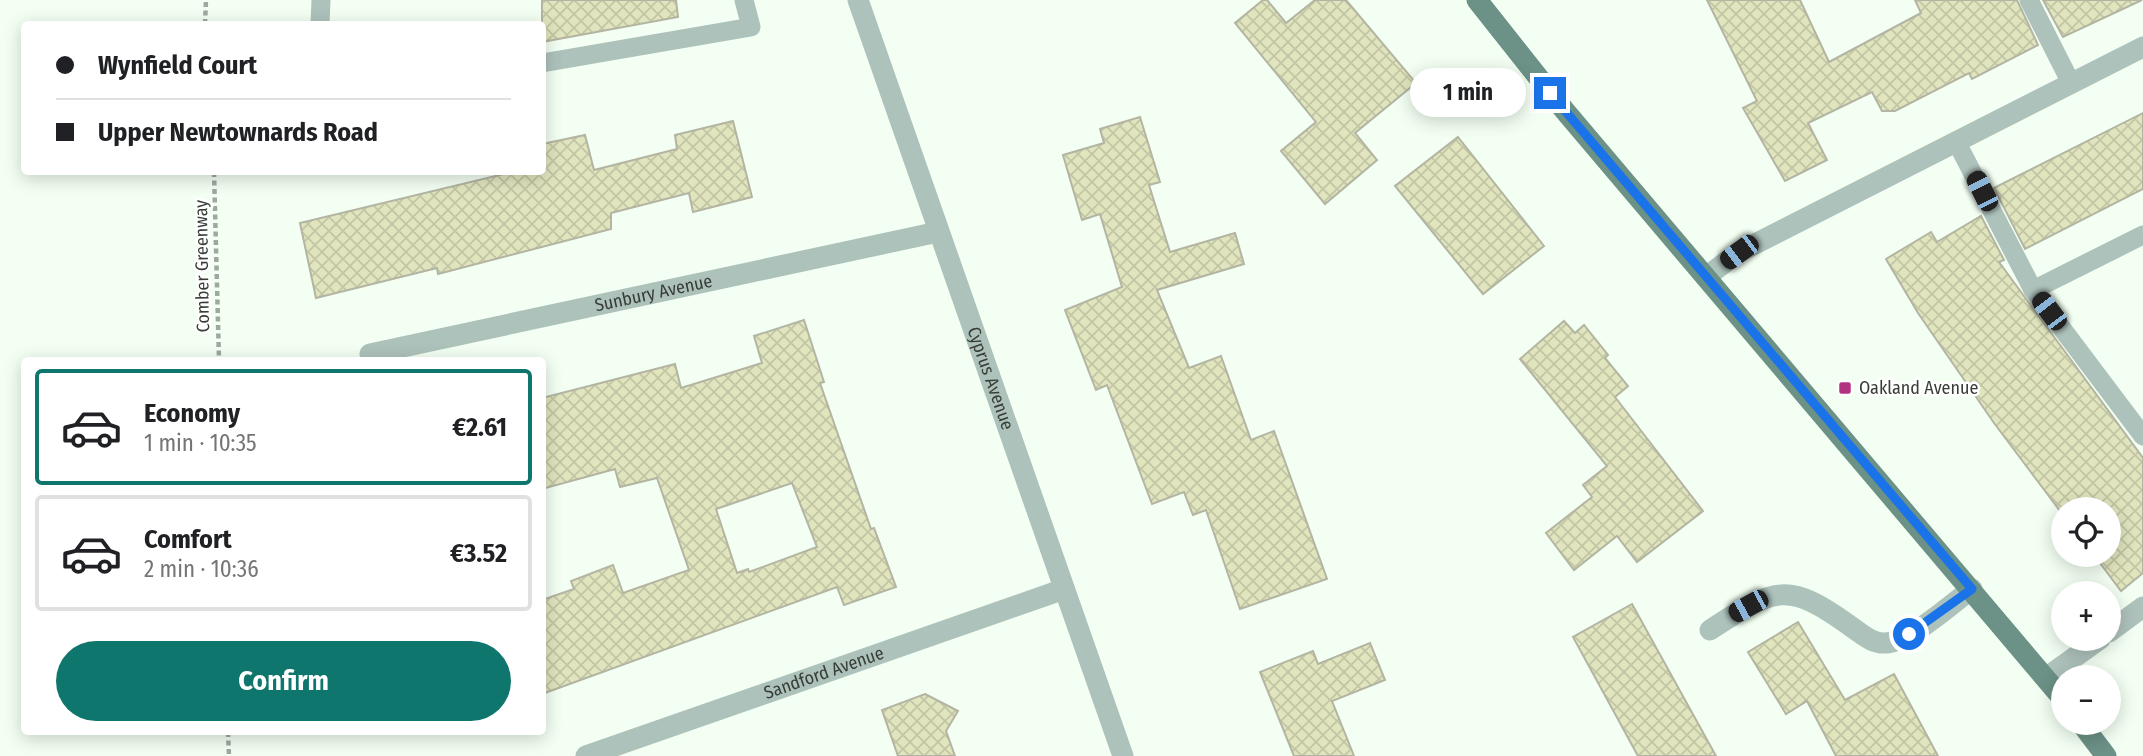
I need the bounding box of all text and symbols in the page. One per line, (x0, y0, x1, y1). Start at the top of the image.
text: Wynfield Court (98, 50, 257, 81)
callout: 1 min (1410, 68, 1526, 118)
route end (1534, 77, 1566, 109)
text: 1 min (1443, 78, 1493, 106)
text: Upper Newtownards Road (98, 117, 378, 148)
car (1964, 168, 2001, 214)
street label: Comber Greenway (190, 200, 214, 332)
car (1716, 231, 1763, 273)
street label: Sunbury Avenue (593, 270, 714, 316)
car (2028, 288, 2071, 334)
street label: Cyprus Avenue (962, 324, 1019, 433)
place label: Oakland Avenue (1859, 377, 1978, 399)
marker: Oakland Avenue (1837, 380, 1853, 396)
icon: car (60, 396, 123, 459)
text: Economy (144, 398, 240, 429)
text: €2.61 (452, 412, 507, 443)
text: 1 min · 10:35 (144, 429, 257, 457)
map controls (2051, 497, 2121, 735)
button: locate (2051, 497, 2121, 567)
icon: car (60, 522, 123, 585)
text: Comfort (144, 524, 232, 555)
text: €3.52 (450, 538, 507, 569)
text: 2 min · 10:36 (144, 555, 259, 583)
button: + (2051, 581, 2121, 651)
car (1725, 587, 1772, 625)
route start (1893, 618, 1925, 650)
button: Confirm (56, 641, 511, 721)
street label: Sandford Avenue (761, 642, 887, 704)
button: − (2051, 665, 2121, 735)

